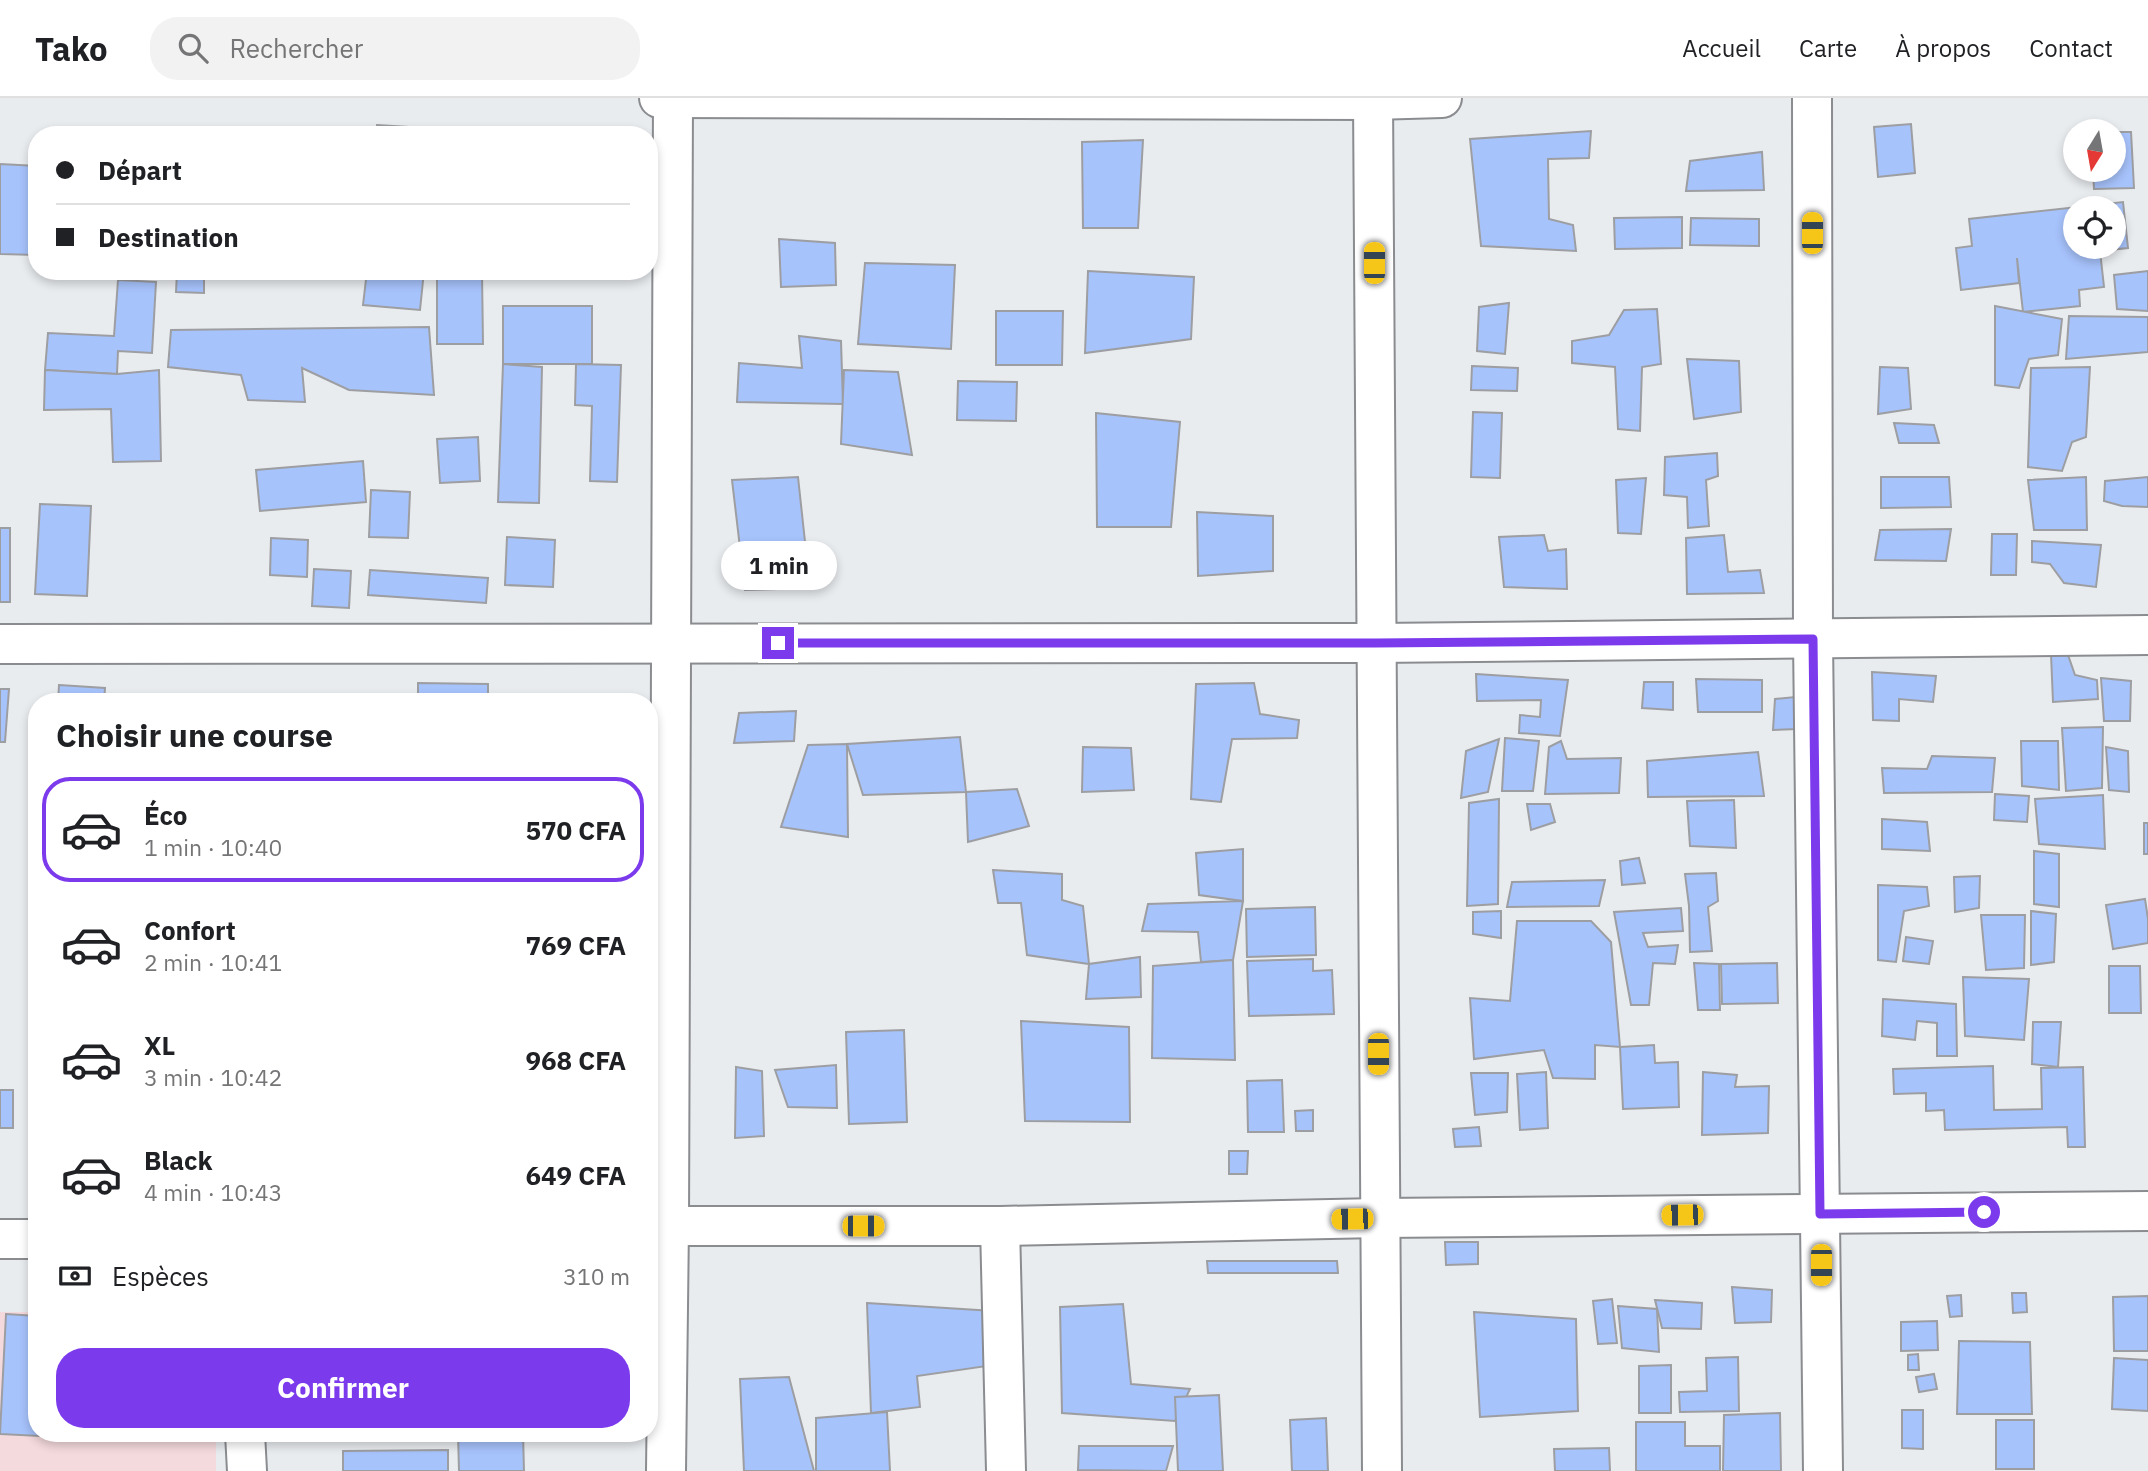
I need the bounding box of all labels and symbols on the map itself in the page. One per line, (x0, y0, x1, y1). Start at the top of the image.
north arrow (2063, 119, 2126, 182)
car (1802, 212, 1823, 254)
car (1364, 242, 1385, 284)
callout: 1 min (720, 542, 836, 590)
route end (762, 627, 794, 659)
car (1368, 1033, 1389, 1075)
route start (1968, 1196, 2000, 1228)
car (1661, 1204, 1704, 1226)
car (1331, 1208, 1374, 1230)
car (843, 1216, 885, 1237)
car (1811, 1244, 1832, 1286)

